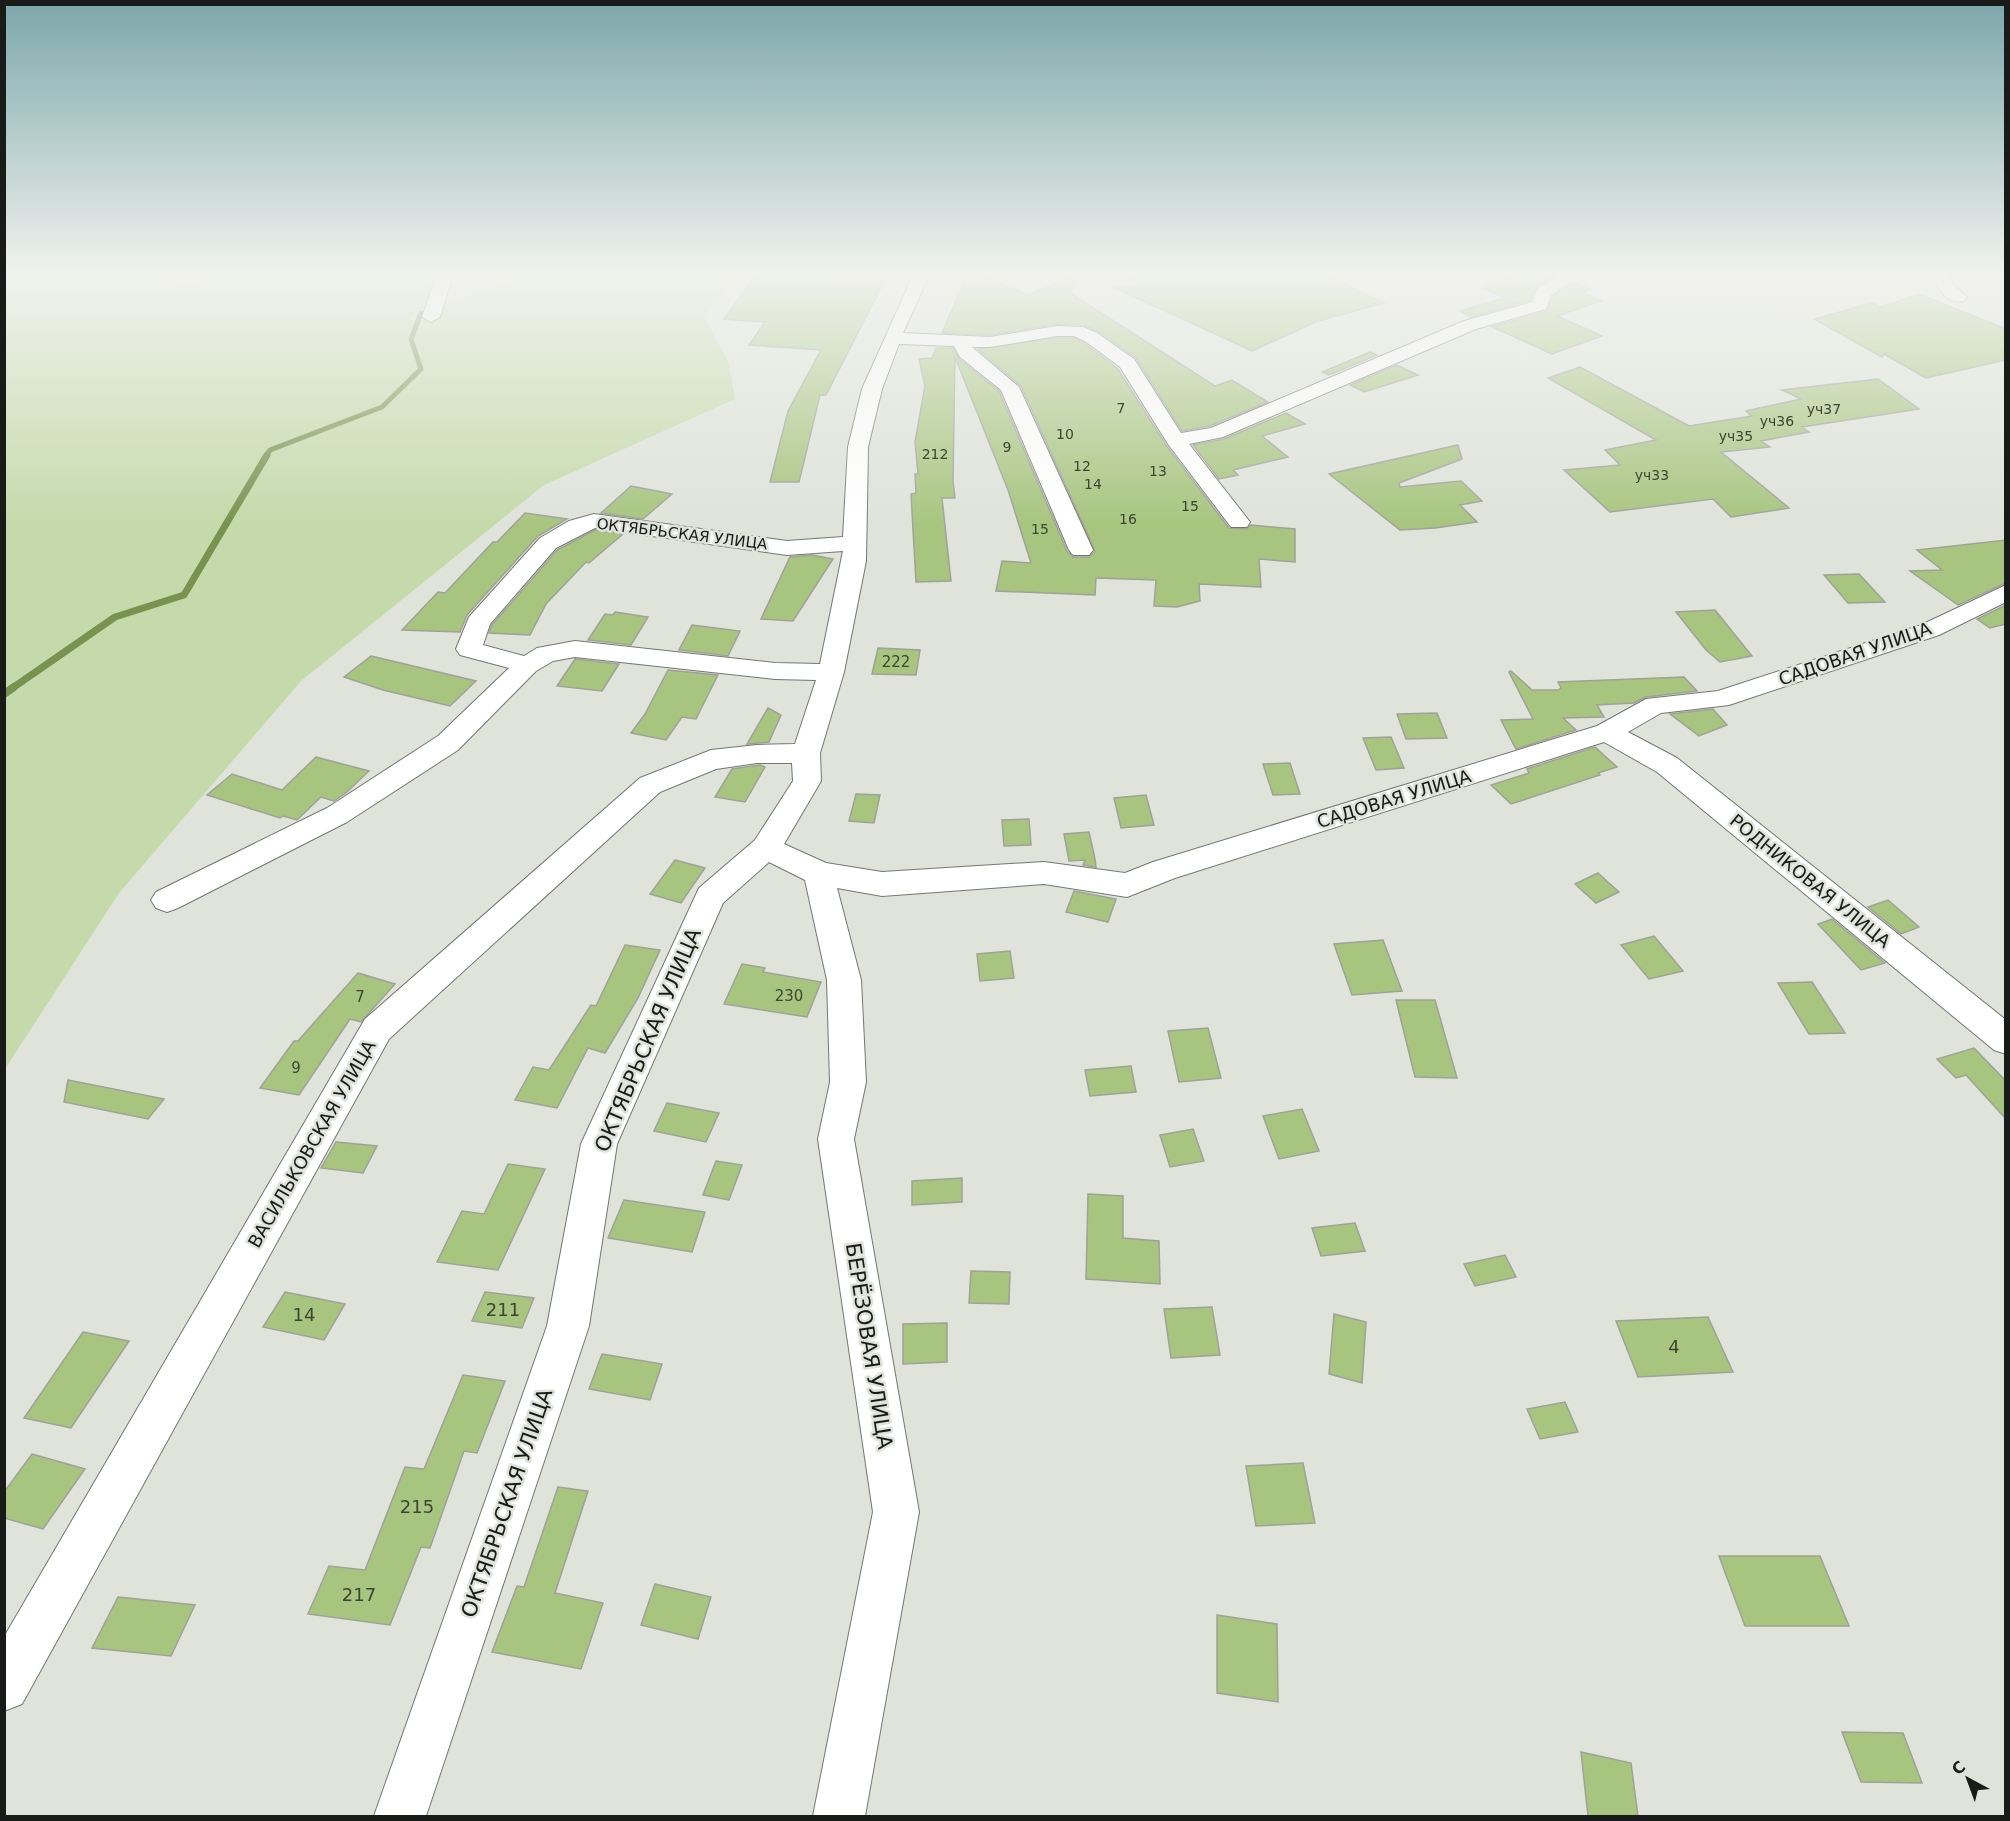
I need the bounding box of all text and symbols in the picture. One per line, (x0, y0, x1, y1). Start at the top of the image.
house number: 7 (1117, 400, 1125, 416)
house number: уч37 (1807, 401, 1841, 417)
house number: уч36 (1760, 413, 1794, 429)
house number: 10 (1056, 426, 1074, 442)
house number: уч35 (1719, 428, 1753, 444)
house number: 9 (1003, 439, 1011, 455)
house number: 212 (922, 446, 948, 462)
house number: 12 (1073, 458, 1091, 474)
house number: 13 (1149, 463, 1167, 479)
house number: уч33 (1635, 467, 1669, 483)
house number: 14 (1084, 476, 1102, 492)
house number: 15 (1181, 498, 1199, 514)
house number: 16 (1119, 511, 1137, 527)
street label: ОКТЯБРЬСКАЯ УЛИЦА (596, 515, 769, 553)
house number: 15 (1031, 521, 1049, 537)
street label: САДОВАЯ УЛИЦА (1776, 617, 1935, 690)
house number: 222 (882, 653, 910, 671)
street label: САДОВАЯ УЛИЦА (1314, 765, 1474, 832)
street label: РОДНИКОВАЯ УЛИЦА (1726, 809, 1895, 952)
street label: ОКТЯБРЬСКАЯ УЛИЦА (590, 924, 706, 1155)
house number: 230 (775, 987, 803, 1005)
house number: 7 (355, 988, 365, 1006)
street label: ВАСИЛЬКОВСКАЯ УЛИЦА (243, 1036, 380, 1251)
house number: 9 (291, 1059, 301, 1077)
street label: БЕРЁЗОВАЯ УЛИЦА (841, 1241, 898, 1452)
house number: 211 (486, 1299, 520, 1320)
house number: 14 (293, 1304, 315, 1325)
house number: 4 (1668, 1336, 1680, 1357)
street label: ОКТЯБРЬСКАЯ УЛИЦА (457, 1385, 558, 1621)
house number: 215 (400, 1496, 434, 1517)
house number: 217 (342, 1584, 376, 1605)
north arrow (1938, 1749, 1998, 1809)
text: С (1948, 1757, 1969, 1779)

